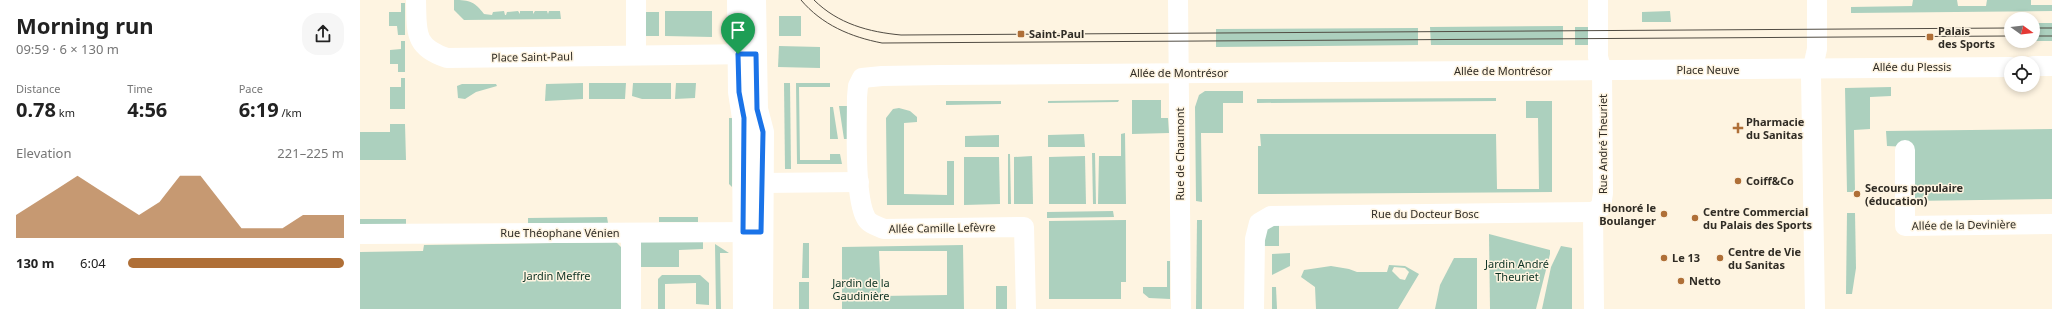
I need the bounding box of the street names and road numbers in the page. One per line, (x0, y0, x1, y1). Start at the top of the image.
street label: Place Saint-Paul (491, 48, 573, 65)
street label: Allée du Plessis (1873, 59, 1951, 74)
street label: Place Neuve (1676, 62, 1740, 77)
street label: Allée de Montrésor (1454, 63, 1553, 78)
street label: Allée de Montrésor (1130, 65, 1229, 80)
street label: Rue André Theuriet (1595, 94, 1610, 194)
street label: Rue de Chaumont (1172, 107, 1187, 200)
street label: Rue du Docteur Bosc (1371, 206, 1479, 221)
street label: Allée de la Devinière (1912, 216, 2016, 233)
street label: Allée Camille Lefèvre (888, 219, 996, 236)
street label: Rue Théophane Vénien (500, 225, 620, 240)

